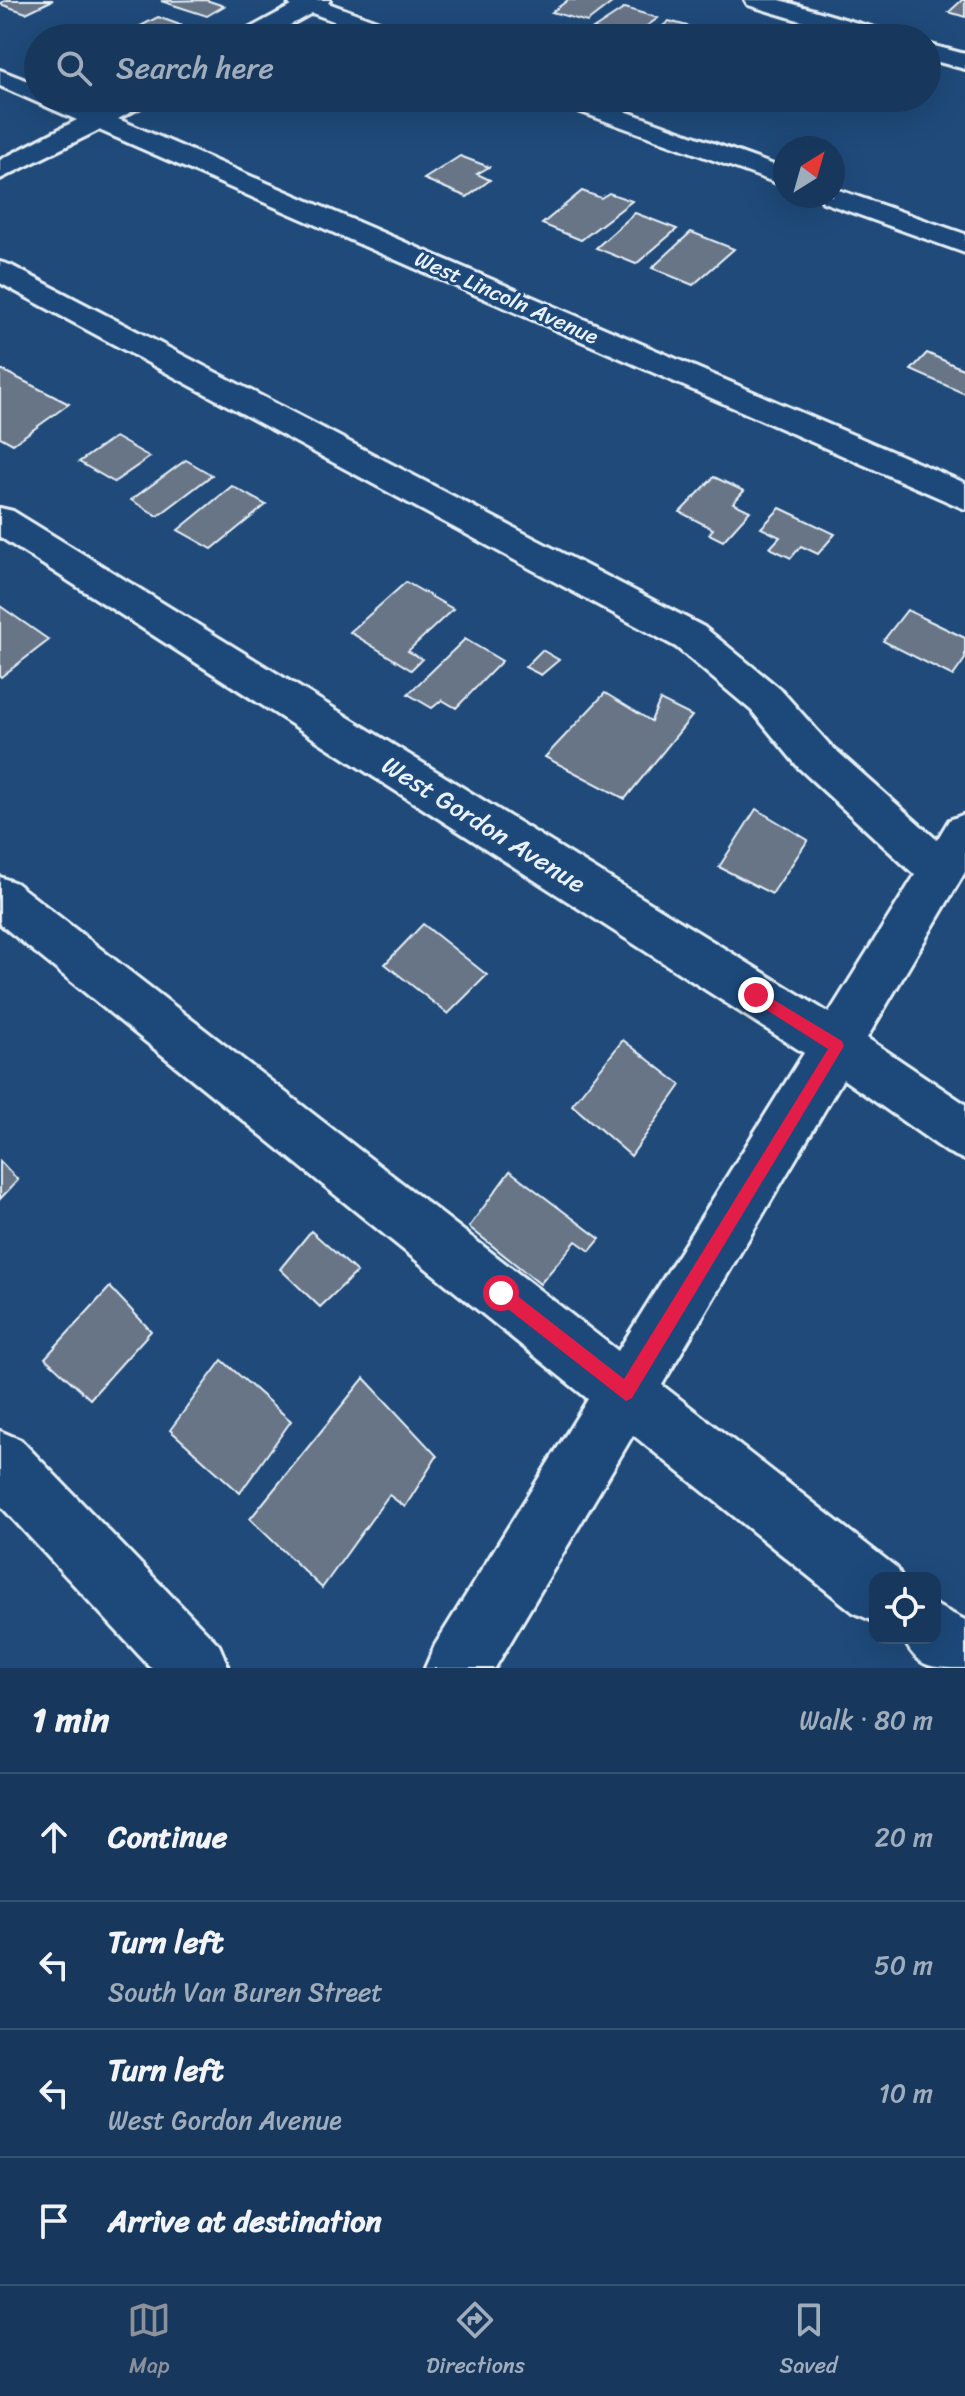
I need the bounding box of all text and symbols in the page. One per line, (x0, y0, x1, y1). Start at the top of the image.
search box (24, 24, 941, 112)
text: Search here (116, 41, 274, 95)
icon: search (52, 46, 96, 90)
north arrow (773, 136, 845, 208)
street label: West Lincoln Avenue (408, 239, 605, 356)
street label: West Gordon Avenue (373, 743, 596, 906)
route end (738, 977, 774, 1013)
route start (483, 1275, 519, 1311)
map controls (869, 1572, 941, 1644)
button: locate (869, 1572, 941, 1644)
text: 1 min (32, 1690, 109, 1750)
text: Walk · 80 m (799, 1697, 933, 1743)
text: Continue (108, 1810, 227, 1864)
text: 20 m (875, 1814, 933, 1860)
icon: ahead (32, 1815, 76, 1859)
text: Turn left (108, 1915, 224, 1969)
text: 50 m (874, 1942, 933, 1988)
icon: left (32, 1943, 76, 1987)
text: South Van Buren Street (108, 1969, 383, 2015)
text: Turn left (108, 2043, 224, 2097)
text: 10 m (879, 2070, 933, 2116)
icon: left (32, 2071, 76, 2115)
text: West Gordon Avenue (108, 2097, 342, 2143)
text: Arrive at destination (108, 2194, 382, 2248)
icon: arrive (32, 2199, 76, 2243)
tab: Map (127, 2298, 171, 2385)
tab: Directions (426, 2298, 525, 2385)
tab: Saved (780, 2298, 838, 2385)

